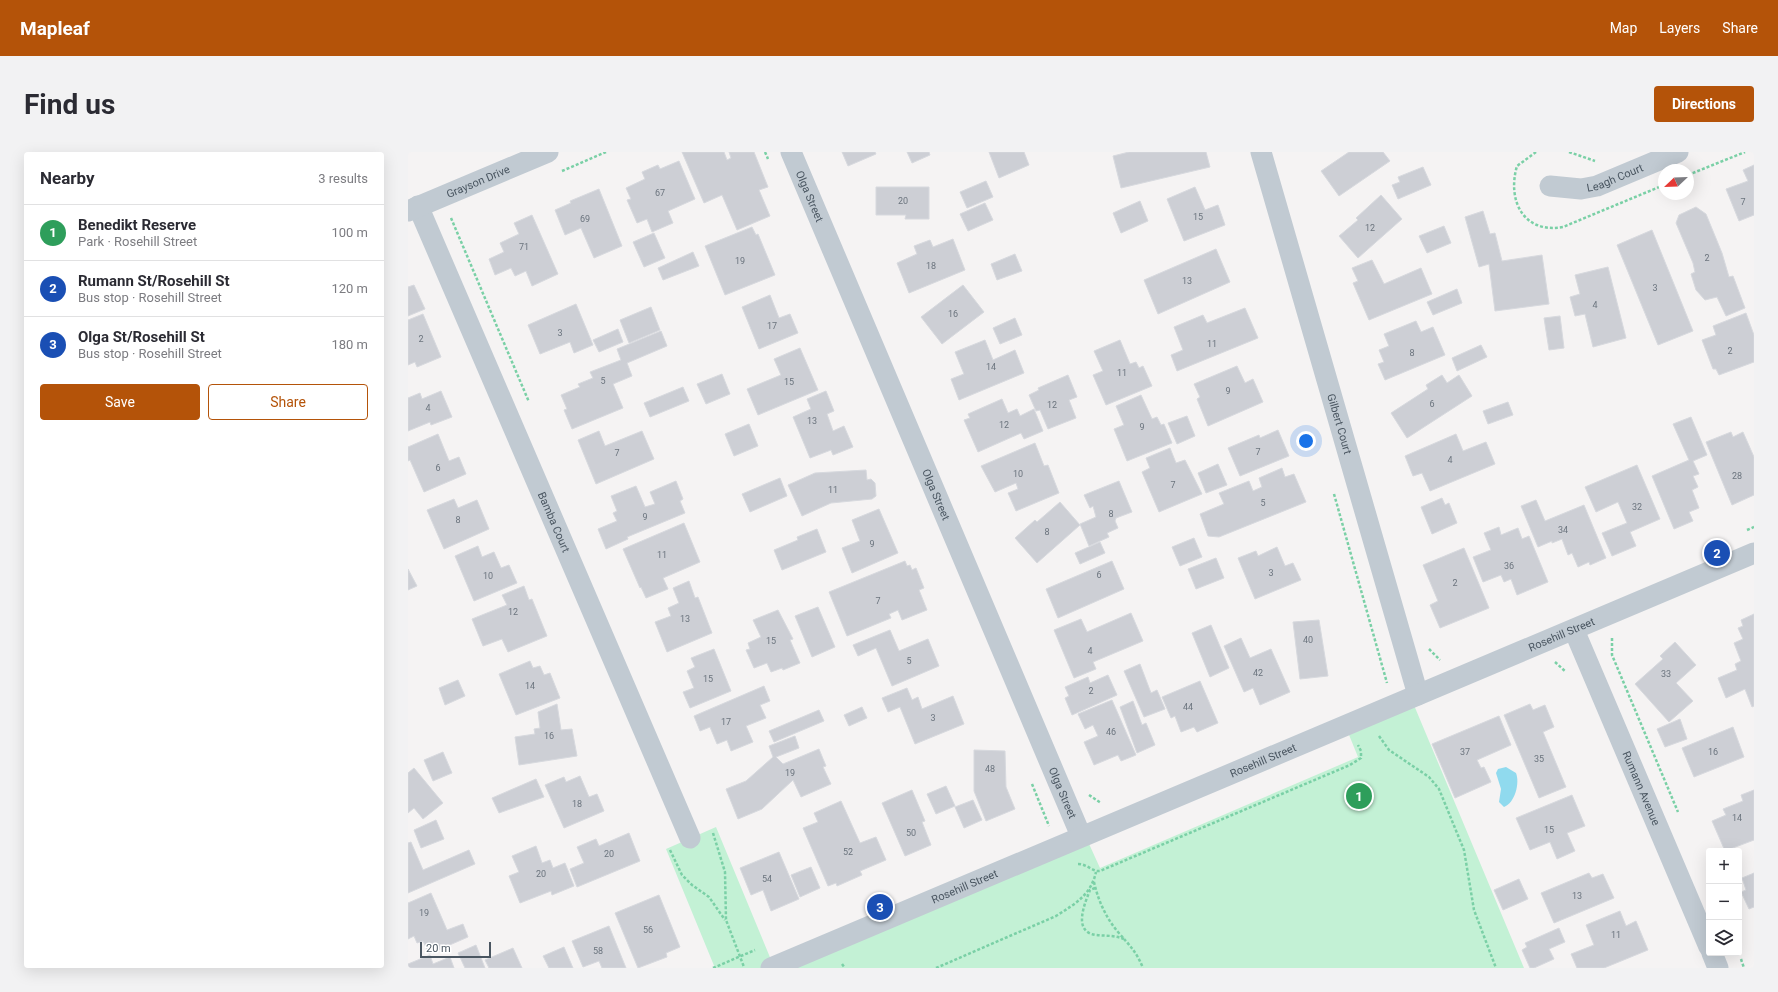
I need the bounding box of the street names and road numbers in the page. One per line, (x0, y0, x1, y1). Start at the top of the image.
street label: Leagh Court (1586, 161, 1646, 194)
street label: Grayson Drive (444, 162, 512, 201)
street label: Olga Street (793, 169, 826, 224)
street label: Gilbert Court (1325, 392, 1355, 456)
street label: Olga Street (920, 467, 953, 522)
street label: Bamba Court (535, 490, 573, 555)
street label: Rosehill Street (1526, 614, 1597, 654)
street label: Rosehill Street (1228, 740, 1298, 780)
street label: Rumann Avenue (1620, 749, 1663, 827)
street label: Olga Street (1046, 765, 1079, 821)
street label: Rosehill Street (929, 866, 1000, 906)

